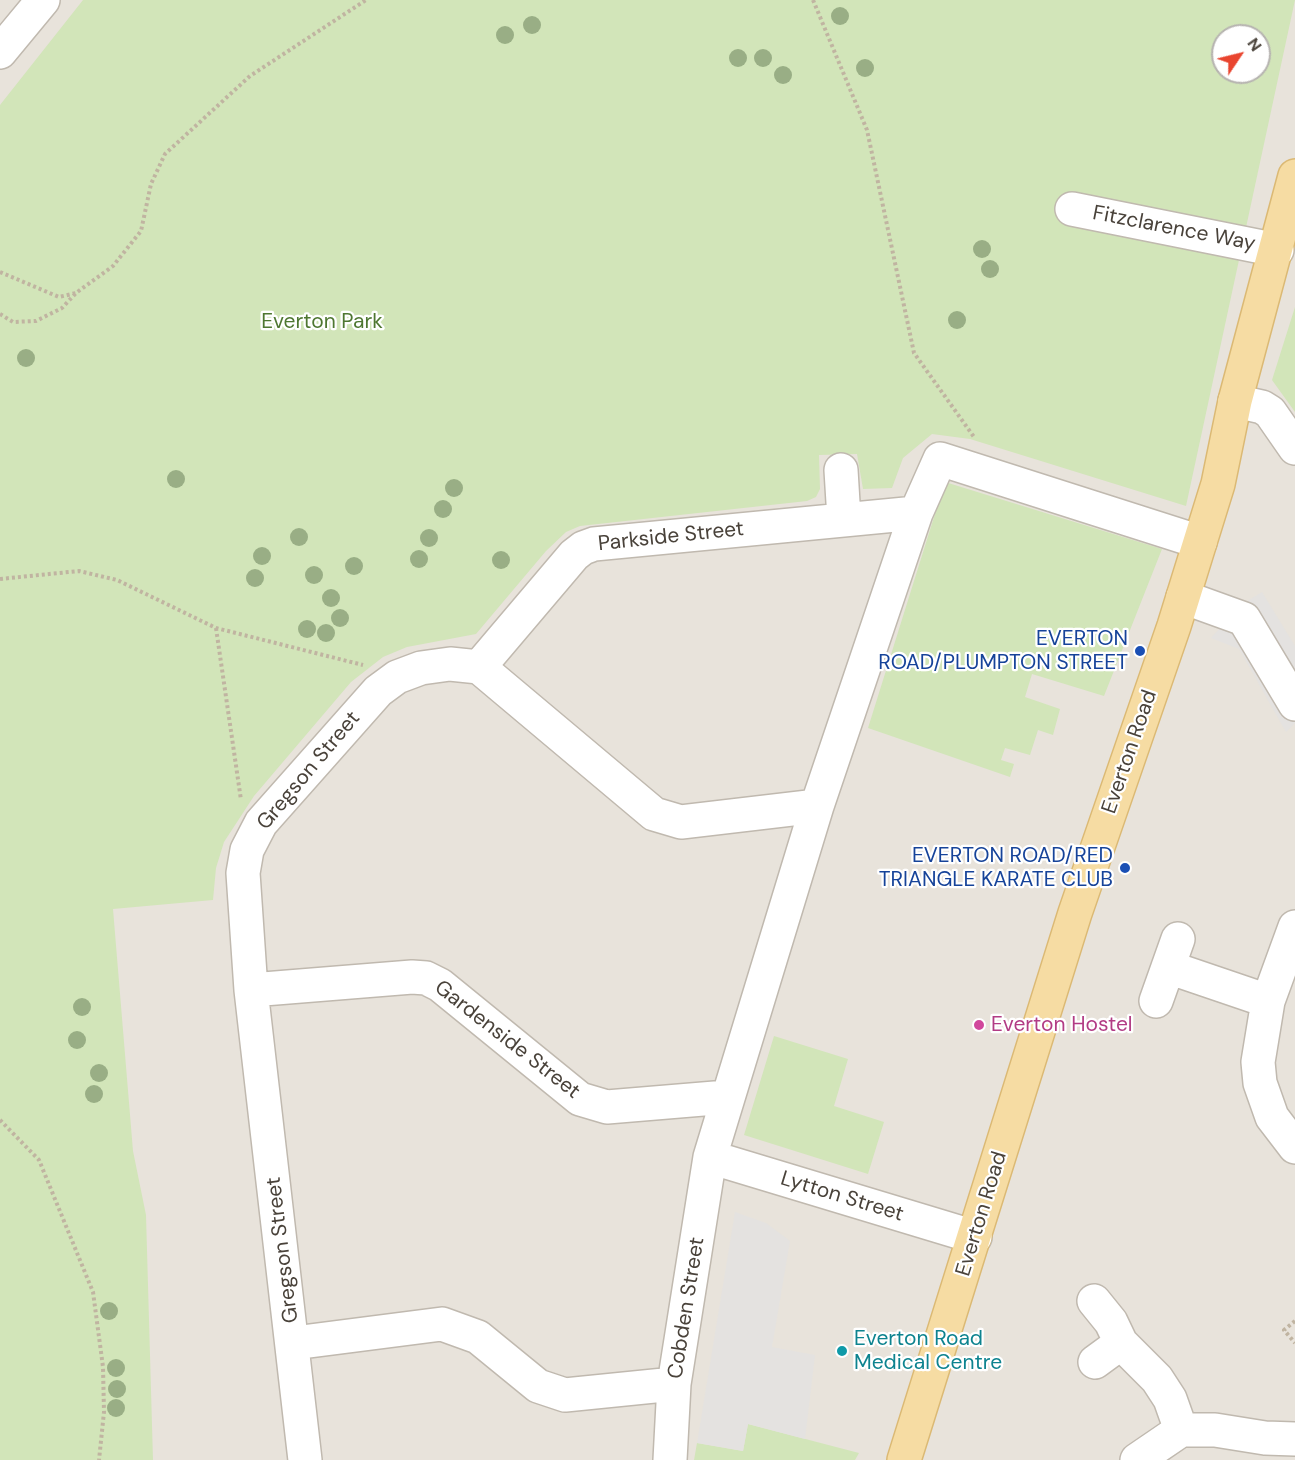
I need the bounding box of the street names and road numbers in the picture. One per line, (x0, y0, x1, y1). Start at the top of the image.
street label: Fitzclarence Way (1091, 201, 1257, 257)
street label: Parkside Street (597, 517, 745, 557)
street label: Everton Road (1097, 687, 1163, 817)
street label: Gregson Street (252, 707, 366, 835)
street label: Gardenside Street (429, 975, 585, 1105)
street label: Everton Road (951, 1149, 1013, 1279)
street label: Lytton Street (777, 1166, 907, 1228)
street label: Gregson Street (262, 1176, 304, 1324)
street label: Cobden Street (663, 1235, 711, 1381)

